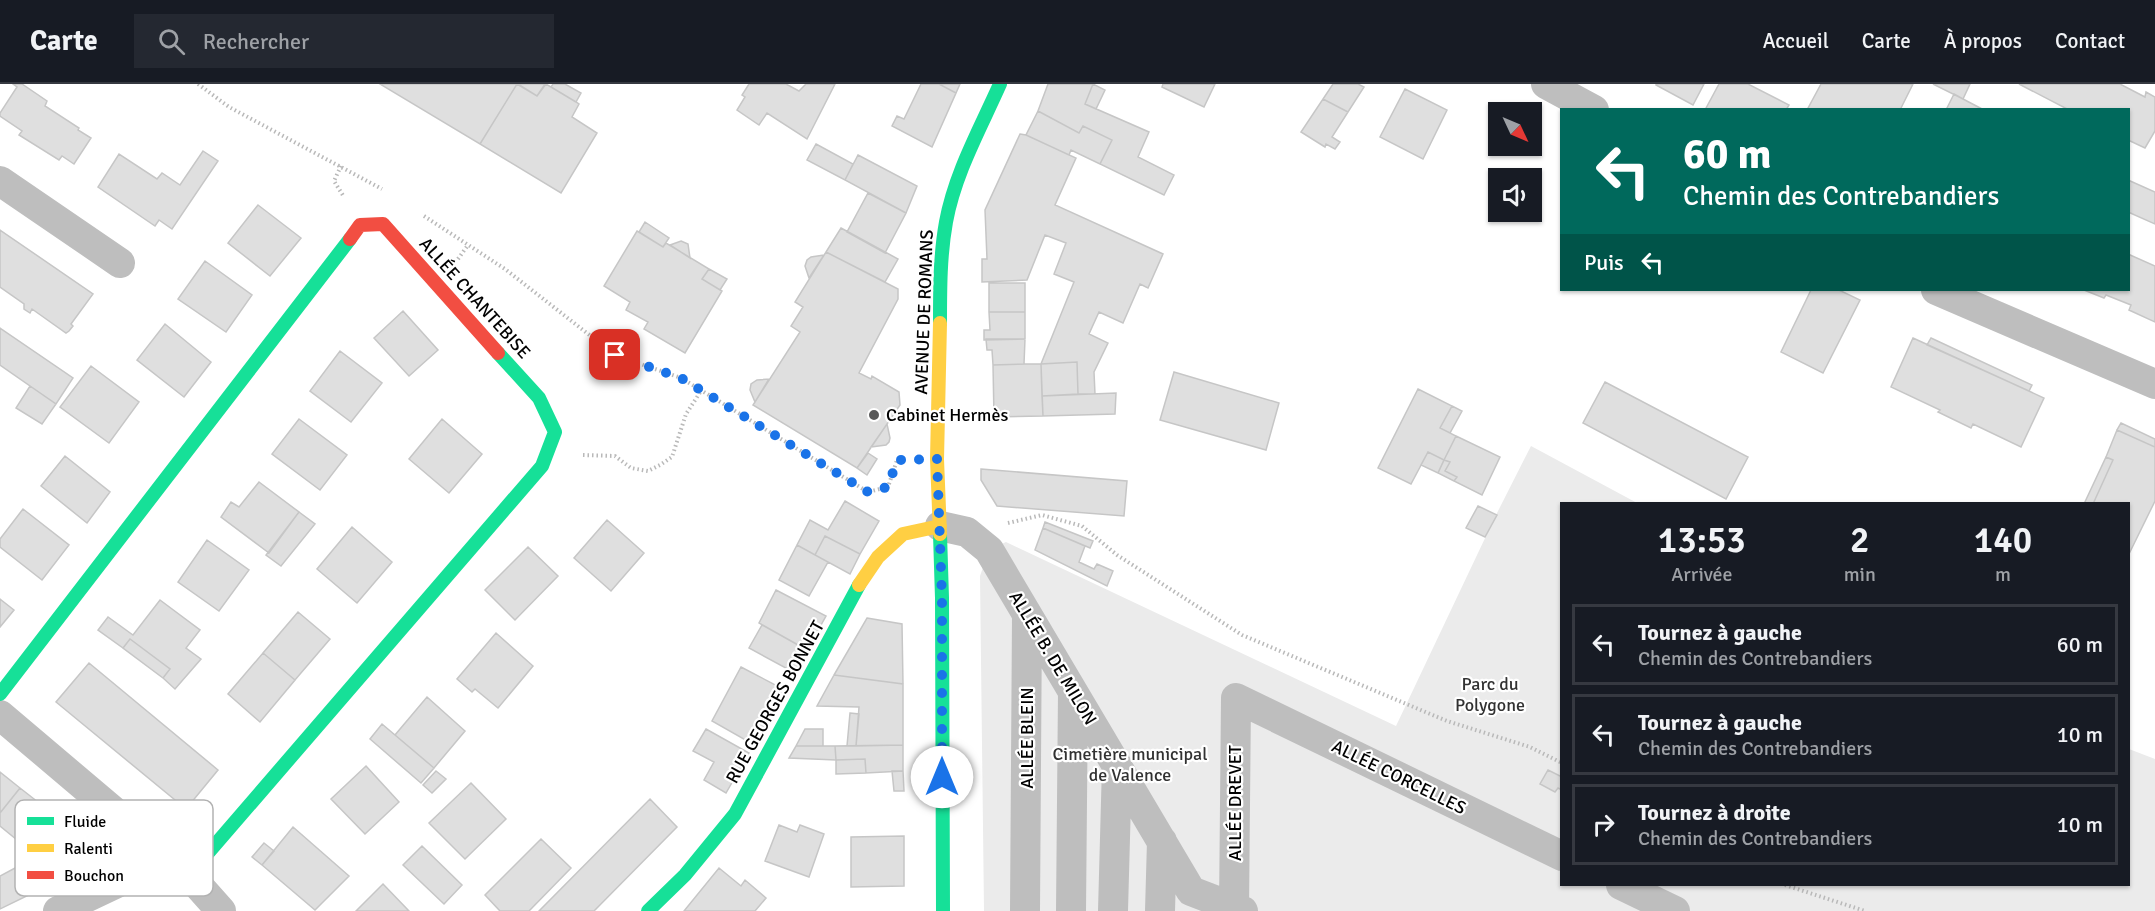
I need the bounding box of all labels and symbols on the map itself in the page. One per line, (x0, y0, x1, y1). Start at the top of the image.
north arrow (1488, 102, 1542, 156)
street label: AVENUE DE ROMANS (910, 229, 938, 395)
street label: ALLÉE CHANTEBISE (415, 233, 535, 363)
pin (589, 329, 640, 380)
place label: Cabinet Hermès (886, 404, 1008, 426)
marker: Cabinet Hermès (867, 408, 881, 422)
street label: ALLÉE B. DE MILON (1004, 587, 1102, 729)
street label: RUE GEORGES BONNET (721, 617, 829, 787)
park label: Parc du Polygone (1455, 673, 1525, 716)
street label: ALLÉE BLEIN (1016, 687, 1038, 789)
street label: ALLÉE CORCELLES (1328, 735, 1470, 819)
park label: Cimetière municipal de Valence (1052, 743, 1208, 786)
position arrow (910, 745, 974, 809)
street label: ALLÉE DREVET (1224, 745, 1246, 861)
legend (15, 800, 213, 896)
text: Fluide (64, 812, 106, 832)
text: Ralenti (64, 839, 113, 859)
text: Bouchon (64, 866, 124, 886)

